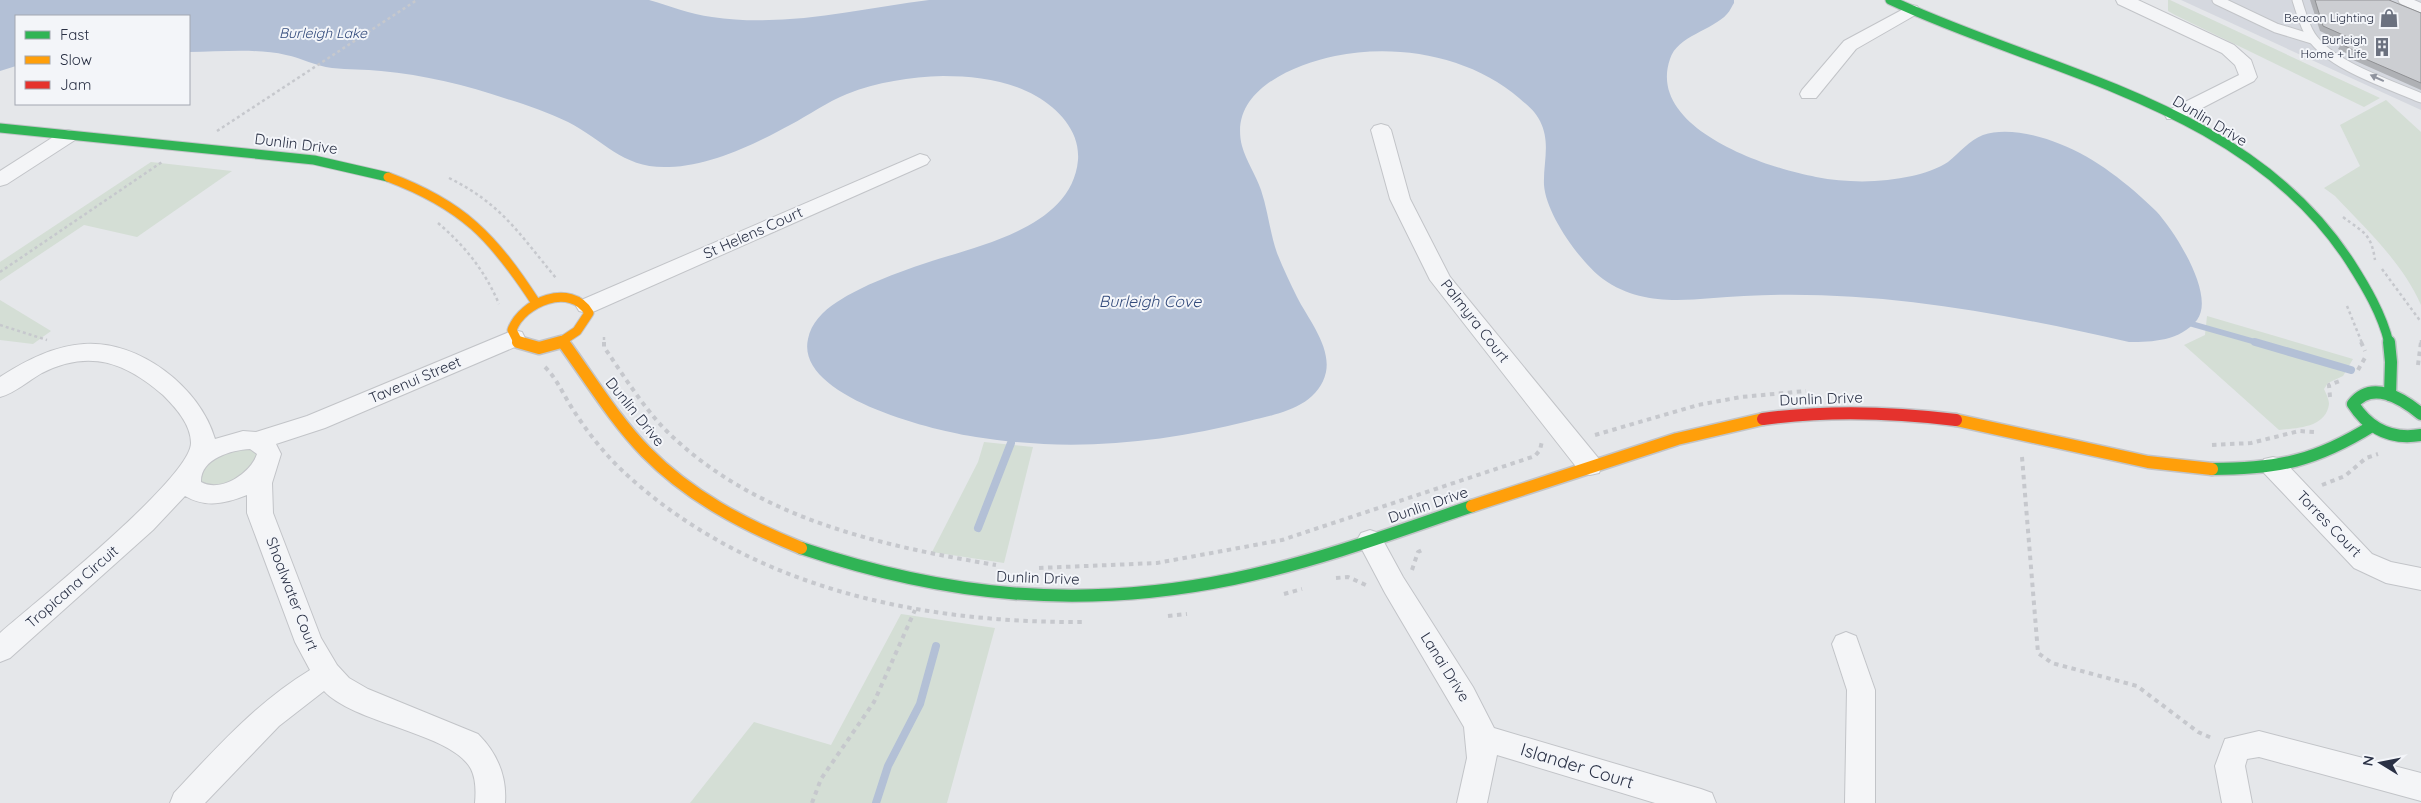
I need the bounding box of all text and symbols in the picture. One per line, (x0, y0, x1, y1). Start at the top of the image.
shop icon: Beacon Lighting (2378, 7, 2400, 29)
place label: Beacon Lighting (2284, 10, 2374, 25)
legend (15, 15, 190, 105)
water label: Burleigh Lake (279, 24, 368, 42)
text: Fast (60, 25, 89, 44)
place label: Burleigh Home + Life (2300, 32, 2367, 61)
building icon: Burleigh Home + Life (2371, 36, 2393, 58)
text: Slow (60, 50, 92, 69)
one-way arrow (2370, 73, 2384, 81)
text: Jam (60, 75, 91, 94)
street label: Dunlin Drive (2170, 91, 2251, 150)
street label: Dunlin Drive (253, 129, 339, 158)
street label: St Helens Court (700, 202, 805, 263)
street label: Palmyra Court (1437, 275, 1514, 366)
water label: Burleigh Cove (1099, 291, 1202, 311)
street label: Tavenui Street (366, 352, 464, 407)
street label: Dunlin Drive (602, 373, 669, 450)
street label: Dunlin Drive (1779, 388, 1863, 409)
street label: Dunlin Drive (1385, 482, 1470, 527)
street label: Torres Court (2293, 486, 2366, 561)
street label: Shoalwater Court (262, 534, 323, 653)
street label: Tropicana Circuit (21, 541, 122, 632)
street label: Dunlin Drive (996, 567, 1080, 588)
street label: Lanai Drive (1417, 629, 1474, 705)
street label: Islander Court (1518, 737, 1637, 794)
north arrow (2356, 738, 2406, 788)
text: N (2358, 754, 2378, 767)

